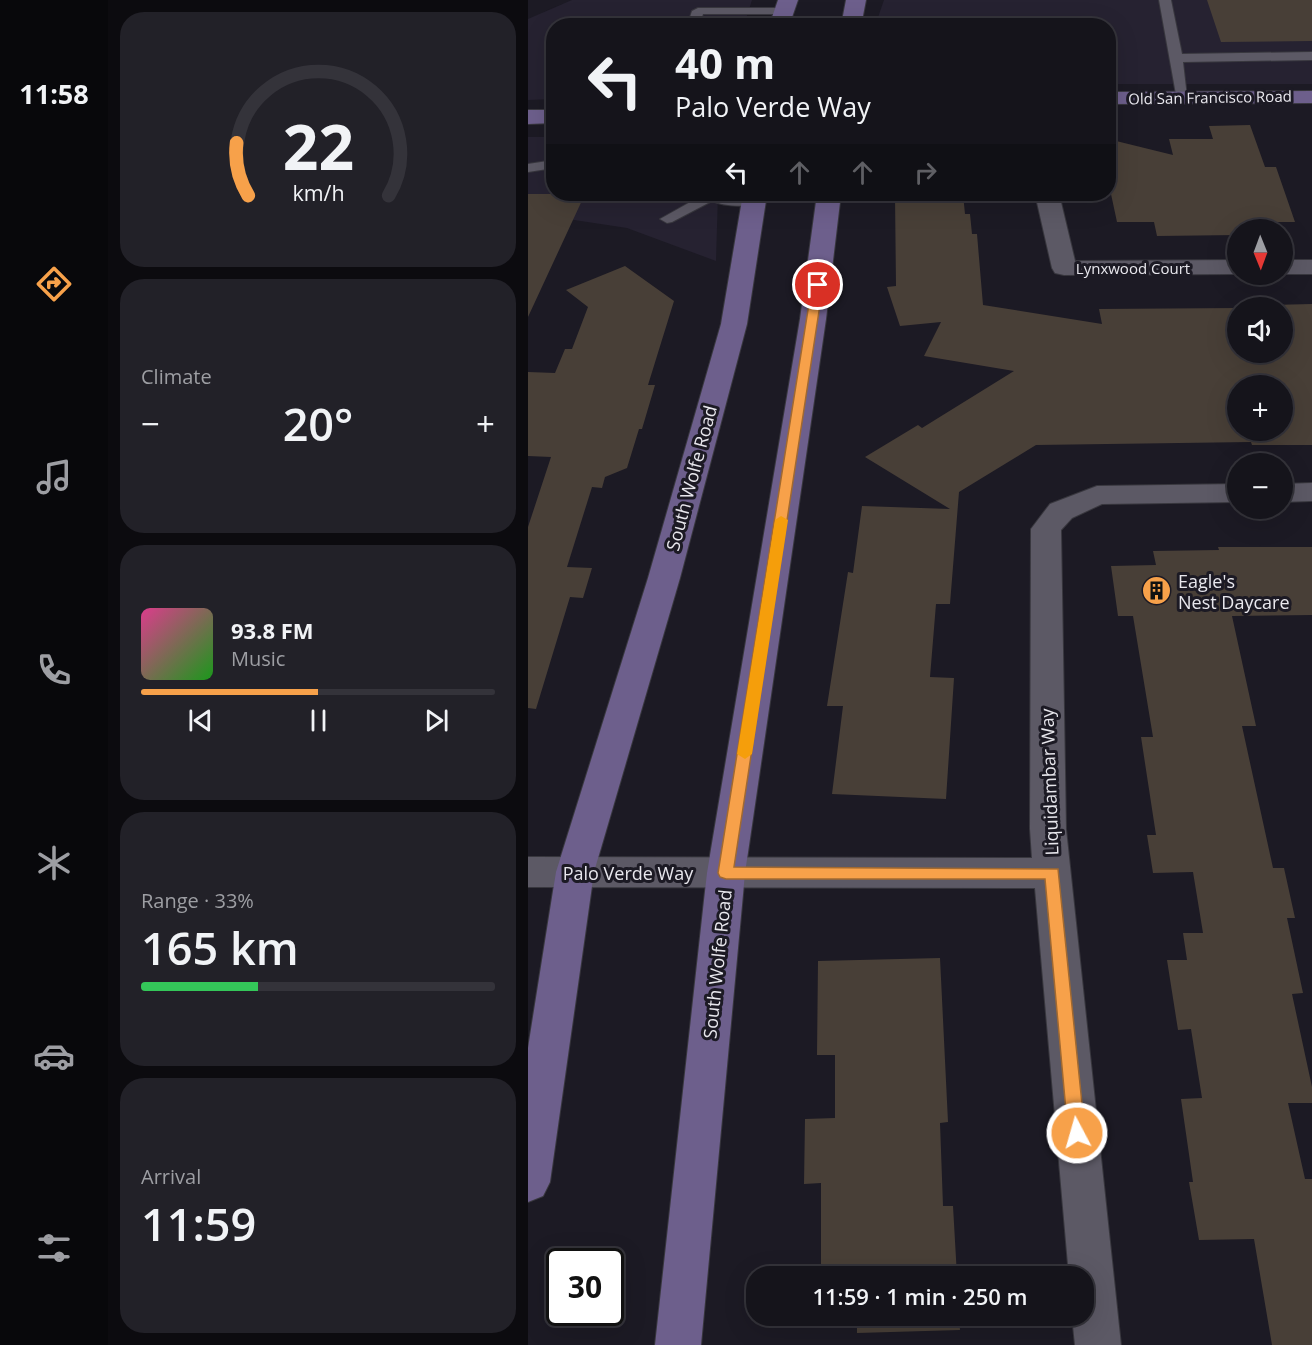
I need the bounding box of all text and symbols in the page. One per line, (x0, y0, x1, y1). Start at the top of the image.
text: 40 m (675, 34, 775, 91)
icon: left (576, 42, 654, 120)
text: 11:58 (19, 75, 89, 112)
street label: Old San Francisco Road (1128, 86, 1292, 108)
text: Palo Verde Way (675, 88, 871, 125)
text: 22 (282, 103, 354, 188)
icon: left (720, 156, 753, 189)
icon: ahead (783, 156, 816, 189)
icon: ahead (846, 156, 879, 189)
icon: right (909, 156, 942, 189)
text: km/h (292, 179, 344, 208)
north arrow (1227, 219, 1293, 285)
map controls (1227, 219, 1293, 519)
street label: Lynxwood Court (1076, 258, 1190, 278)
pin (792, 259, 843, 310)
icon: directions (33, 263, 75, 305)
icon: arrive (801, 268, 834, 301)
button: sound (1227, 297, 1293, 363)
text: Climate (141, 363, 212, 390)
button: + (1227, 375, 1293, 441)
text: 20° (283, 393, 353, 454)
text: − (141, 401, 160, 446)
text: + (476, 401, 495, 446)
street label: South Wolfe Road (660, 403, 722, 553)
button: − (1227, 453, 1293, 519)
icon: music (33, 456, 75, 498)
place label: Eagle's Nest Daycare (1178, 569, 1290, 614)
building icon: Eagle's Nest Daycare (1141, 575, 1173, 607)
text: 93.8 FM (231, 615, 314, 645)
text: Music (231, 645, 285, 672)
icon: phone (33, 649, 75, 691)
icon: previous (184, 704, 217, 737)
icon: pause (302, 704, 335, 737)
icon: next (420, 704, 453, 737)
street label: Liquidambar Way (1034, 707, 1064, 856)
icon: climate (33, 842, 75, 884)
street label: Palo Verde Way (563, 861, 694, 885)
text: Range · 33% (141, 887, 254, 914)
street label: South Wolfe Road (697, 888, 737, 1040)
text: 165 km (141, 917, 299, 978)
icon: car (33, 1035, 75, 1077)
position arrow (1045, 1101, 1109, 1165)
text: Arrival (141, 1163, 201, 1190)
text: 11:59 (141, 1193, 256, 1254)
icon: filters (33, 1227, 75, 1269)
speed limit sign: 30 (546, 1248, 624, 1326)
text: 11:59 · 1 min · 250 m (812, 1281, 1028, 1311)

